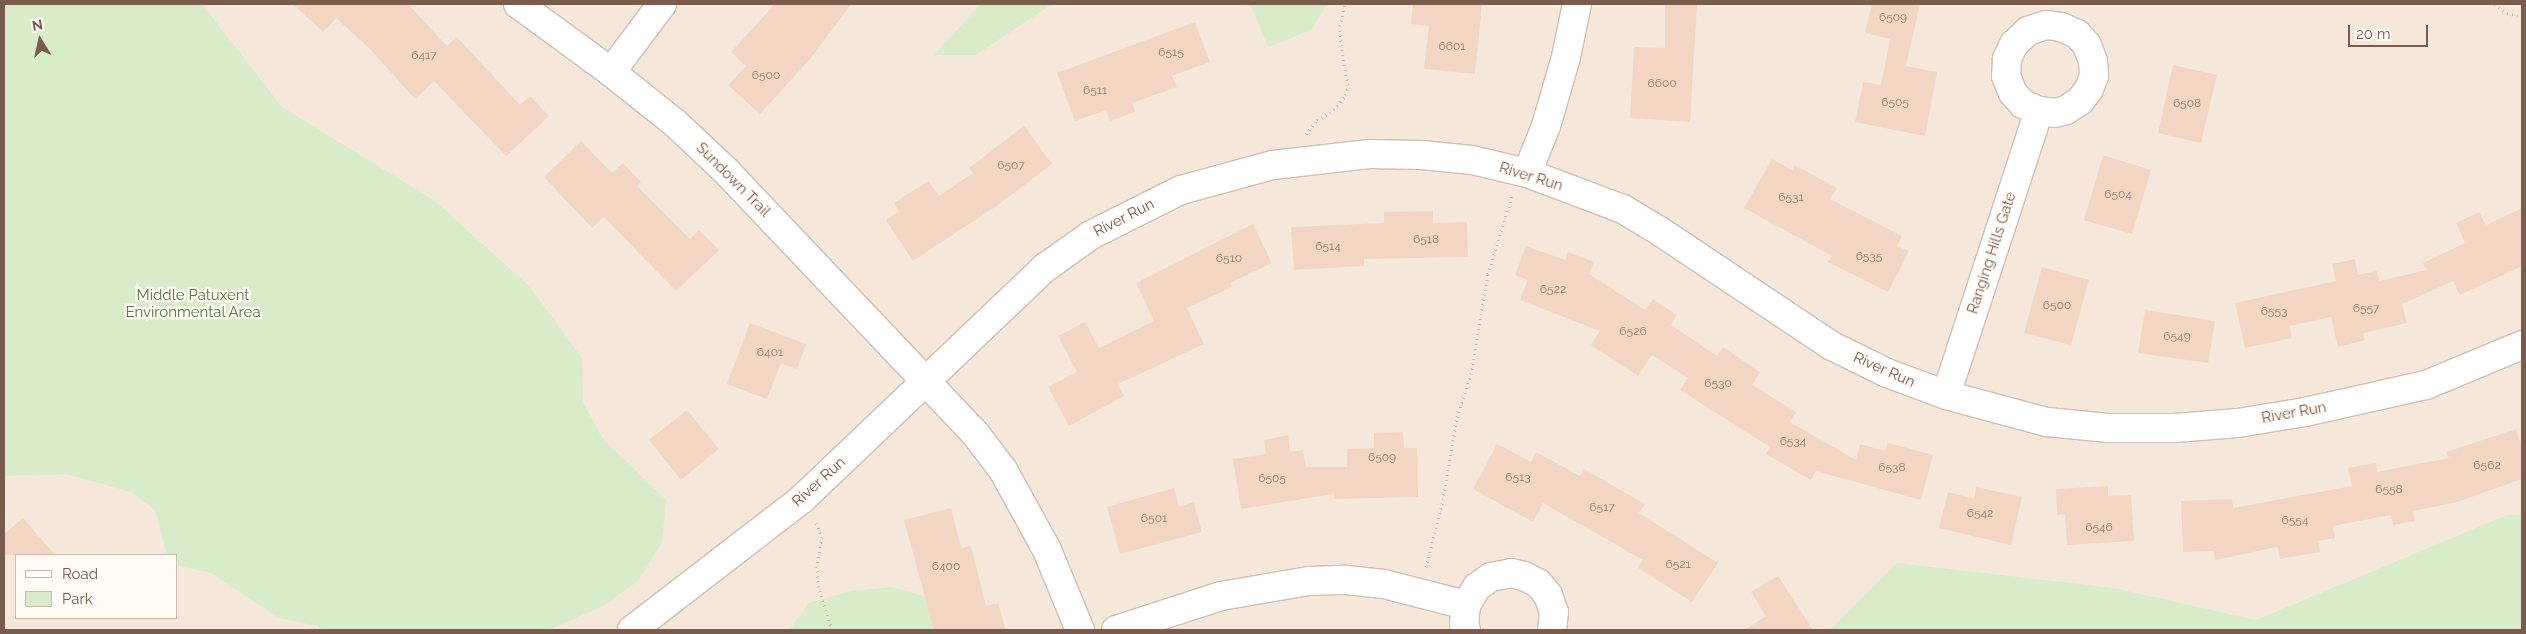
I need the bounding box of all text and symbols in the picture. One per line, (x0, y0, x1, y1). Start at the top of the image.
house number: 6509 (1879, 11, 1907, 25)
north arrow (15, 15, 65, 65)
scale bar (2351, 15, 2431, 47)
text: N (31, 16, 44, 34)
text: 20 m (2356, 25, 2391, 43)
house number: 6601 (1439, 40, 1465, 54)
house number: 6515 (1158, 46, 1184, 60)
house number: 6417 (411, 49, 437, 63)
house number: 6500 (752, 69, 780, 83)
house number: 6600 (1647, 77, 1677, 91)
house number: 6511 (1083, 84, 1107, 98)
house number: 6505 (1881, 96, 1909, 110)
house number: 6508 (2173, 97, 2201, 111)
street label: Sundown Trail (692, 139, 774, 221)
house number: 6507 (997, 159, 1025, 173)
street label: River Run (1497, 159, 1565, 195)
house number: 6504 (2104, 188, 2132, 202)
street label: Ranging Hills Gate (1964, 190, 2020, 316)
house number: 6531 (1778, 191, 1804, 205)
street label: River Run (1091, 195, 1157, 241)
house number: 6518 (1413, 233, 1439, 247)
house number: 6514 (1315, 240, 1341, 254)
house number: 6535 (1856, 250, 1882, 264)
house number: 6510 (1216, 252, 1242, 266)
house number: 6522 (1540, 283, 1566, 297)
park label: Middle Patuxent Environmental Area (125, 286, 261, 321)
house number: 6500 (2043, 299, 2071, 313)
house number: 6557 (2353, 302, 2379, 316)
house number: 6553 (2261, 305, 2287, 319)
house number: 6526 (1619, 325, 1647, 339)
house number: 6549 (2163, 330, 2191, 344)
house number: 6401 (757, 346, 783, 360)
street label: River Run (1850, 348, 1918, 392)
house number: 6530 (1704, 377, 1732, 391)
street label: River Run (2260, 398, 2328, 428)
house number: 6534 (1780, 435, 1806, 449)
house number: 6509 (1368, 451, 1396, 465)
street label: River Run (788, 453, 850, 511)
house number: 6562 (2473, 459, 2501, 473)
house number: 6538 (1878, 461, 1906, 475)
house number: 6513 (1505, 471, 1531, 485)
house number: 6505 (1258, 472, 1286, 486)
house number: 6558 (2375, 483, 2403, 497)
house number: 6517 (1589, 501, 1615, 515)
house number: 6542 (1967, 507, 1993, 521)
house number: 6501 (1141, 512, 1167, 526)
house number: 6554 (2282, 514, 2308, 528)
house number: 6546 (2085, 521, 2113, 535)
legend (15, 554, 178, 619)
house number: 6521 (1665, 558, 1691, 572)
house number: 6400 (932, 560, 960, 574)
text: Road (62, 565, 98, 583)
text: Park (62, 590, 93, 608)

